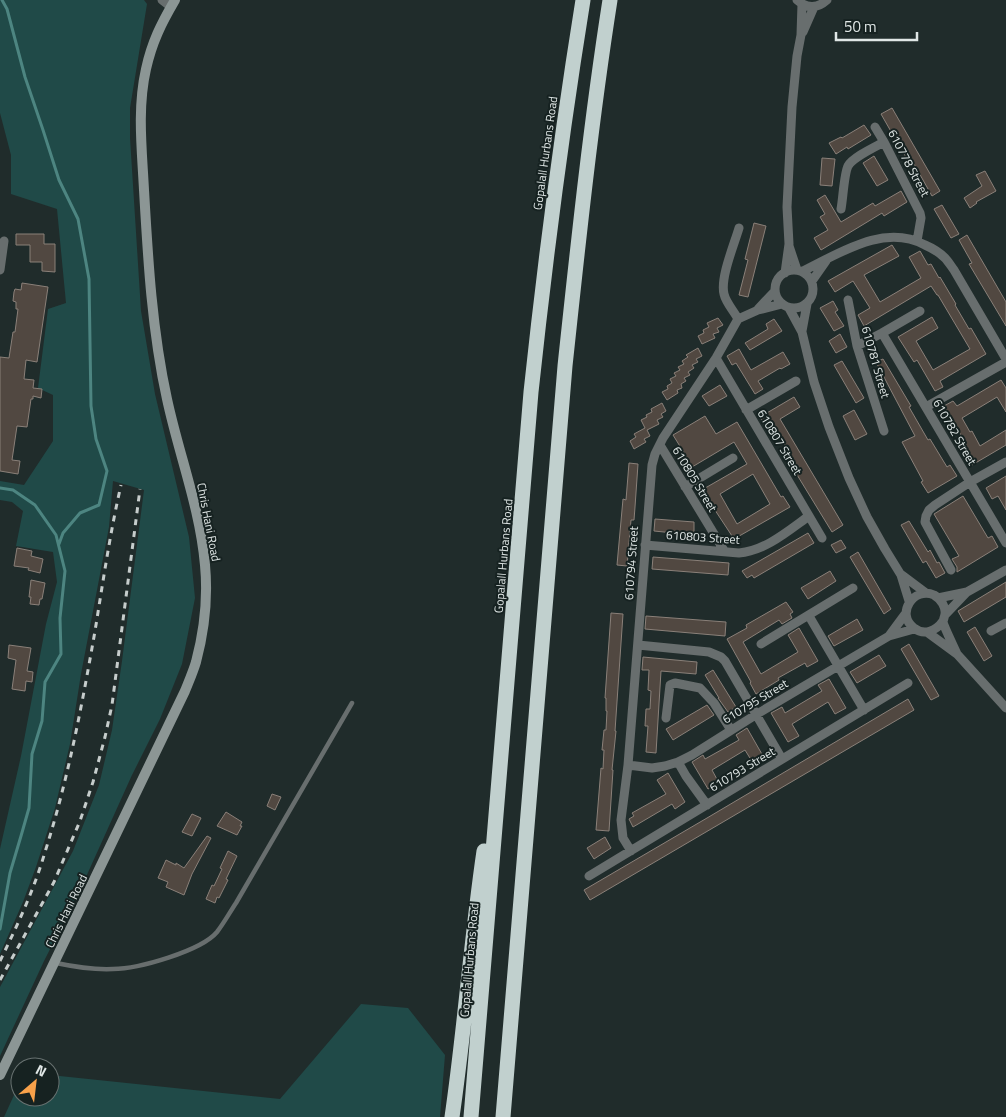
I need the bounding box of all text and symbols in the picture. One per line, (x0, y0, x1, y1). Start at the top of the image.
scale bar (836, 10, 917, 42)
text: 50 m (844, 15, 877, 38)
street label: Gopalall Hurbans Road (528, 95, 562, 211)
street label: 610778 Street (883, 126, 935, 201)
street label: 610781 Street (857, 324, 896, 401)
street label: 610782 Street (928, 395, 982, 469)
street label: 610807 Street (753, 405, 808, 479)
street label: 610805 Street (668, 442, 723, 516)
street label: Chris Hani Road (192, 481, 226, 563)
street label: Gopalall Hurbans Road (489, 498, 517, 614)
street label: 610794 Street (619, 525, 643, 601)
street label: 610803 Street (665, 525, 741, 549)
street label: 610795 Street (718, 673, 792, 728)
street label: 610793 Street (705, 741, 779, 796)
street label: Chris Hani Road (40, 871, 92, 951)
street label: Gopalall Hurbans Road (455, 902, 483, 1018)
north arrow (10, 1057, 60, 1107)
text: N (32, 1059, 51, 1082)

